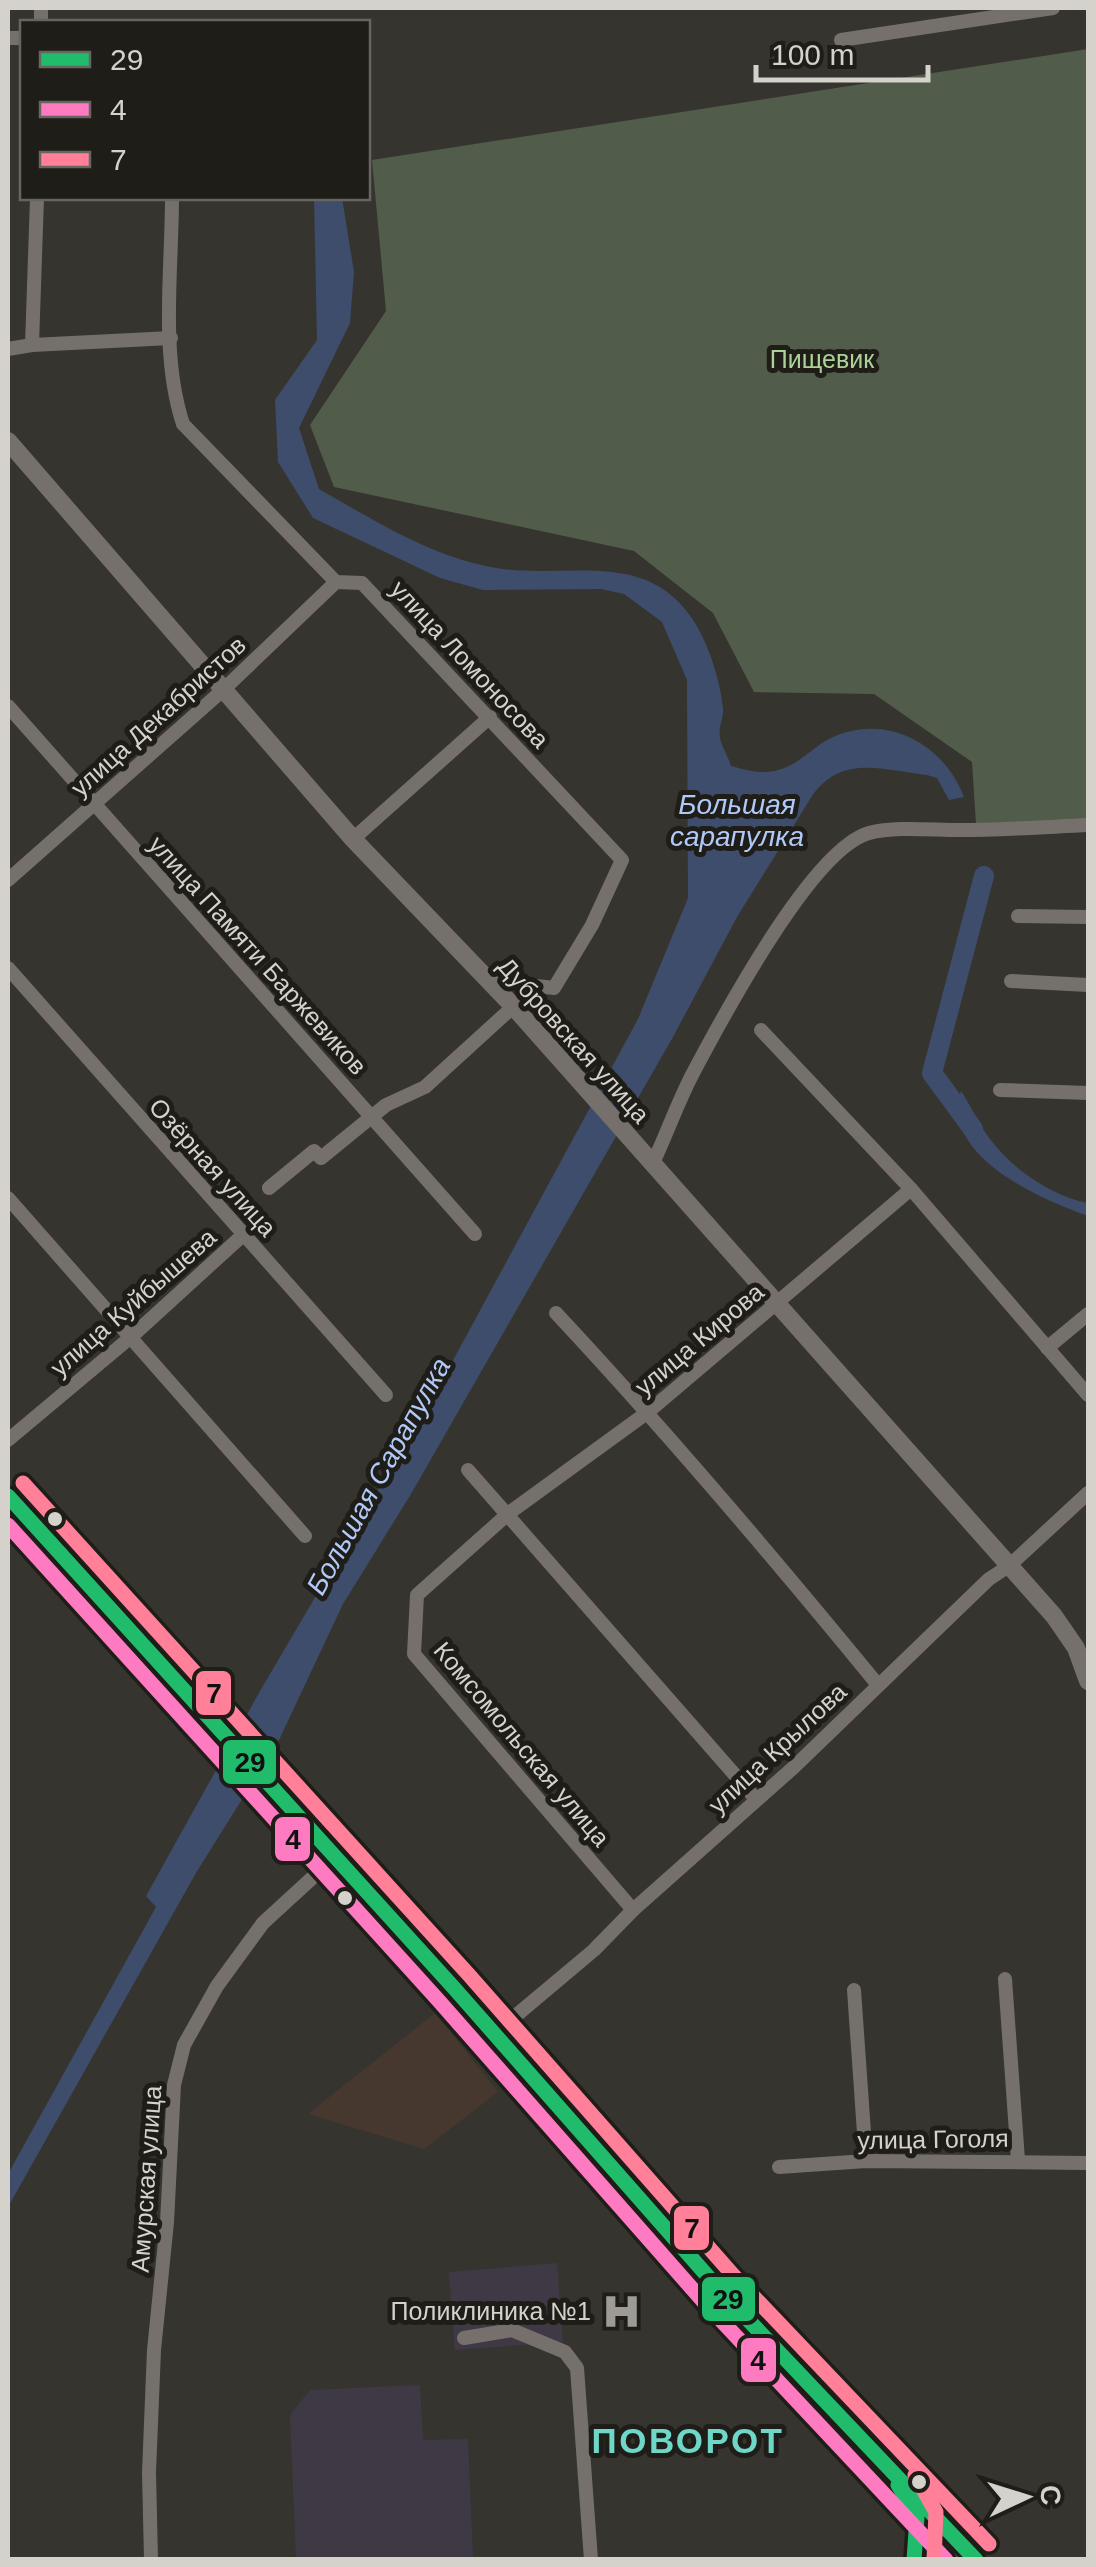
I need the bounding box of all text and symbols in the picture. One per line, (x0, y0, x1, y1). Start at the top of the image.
legend (20, 20, 370, 200)
scale bar (756, 20, 928, 82)
text: 100 m (771, 38, 854, 71)
text: 29 (110, 43, 143, 76)
text: 4 (110, 93, 127, 126)
text: 7 (110, 143, 127, 176)
park label: Пищевик (770, 345, 875, 373)
street label: улица Ломоносова (385, 575, 555, 753)
street label: улица Декабристов (65, 630, 251, 802)
water label: Большая сарапулка (670, 789, 804, 852)
street label: улица Памяти Баржевиков (144, 830, 372, 1080)
street label: Дубровская улица (493, 952, 656, 1128)
street label: Озёрная улица (144, 1092, 282, 1242)
street label: улица Куйбышева (45, 1223, 221, 1381)
street label: улица Кирова (629, 1277, 769, 1401)
water label: Большая Сарапулка (300, 1352, 456, 1600)
unlabelled marker (45, 1509, 65, 1529)
street label: Комсомольская улица (428, 1636, 616, 1852)
line badge: 7 (194, 1669, 233, 1717)
street label: улица Крылова (702, 1677, 852, 1819)
text: 7 (206, 1678, 222, 1709)
line badge: 29 (221, 1738, 278, 1786)
text: 29 (234, 1747, 266, 1778)
line badge: 4 (273, 1815, 312, 1863)
text: 4 (285, 1824, 301, 1855)
unlabelled marker (335, 1888, 355, 1908)
street label: Амурская улица (125, 2084, 167, 2273)
street label: улица Гоголя (857, 2124, 1009, 2154)
line badge: 7 (672, 2204, 711, 2252)
text: 7 (684, 2213, 700, 2244)
line badge: 29 (700, 2275, 757, 2323)
text: 29 (712, 2284, 744, 2315)
hospital icon: Поликлиника №1 (600, 2290, 642, 2332)
place label: Поликлиника №1 (391, 2297, 591, 2325)
line badge: 4 (739, 2336, 778, 2384)
text: 4 (750, 2345, 766, 2376)
district label: ПОВОРОТ (592, 2421, 785, 2460)
north arrow (976, 2447, 1076, 2547)
unlabelled marker (909, 2472, 929, 2492)
text: С (1034, 2484, 1067, 2506)

